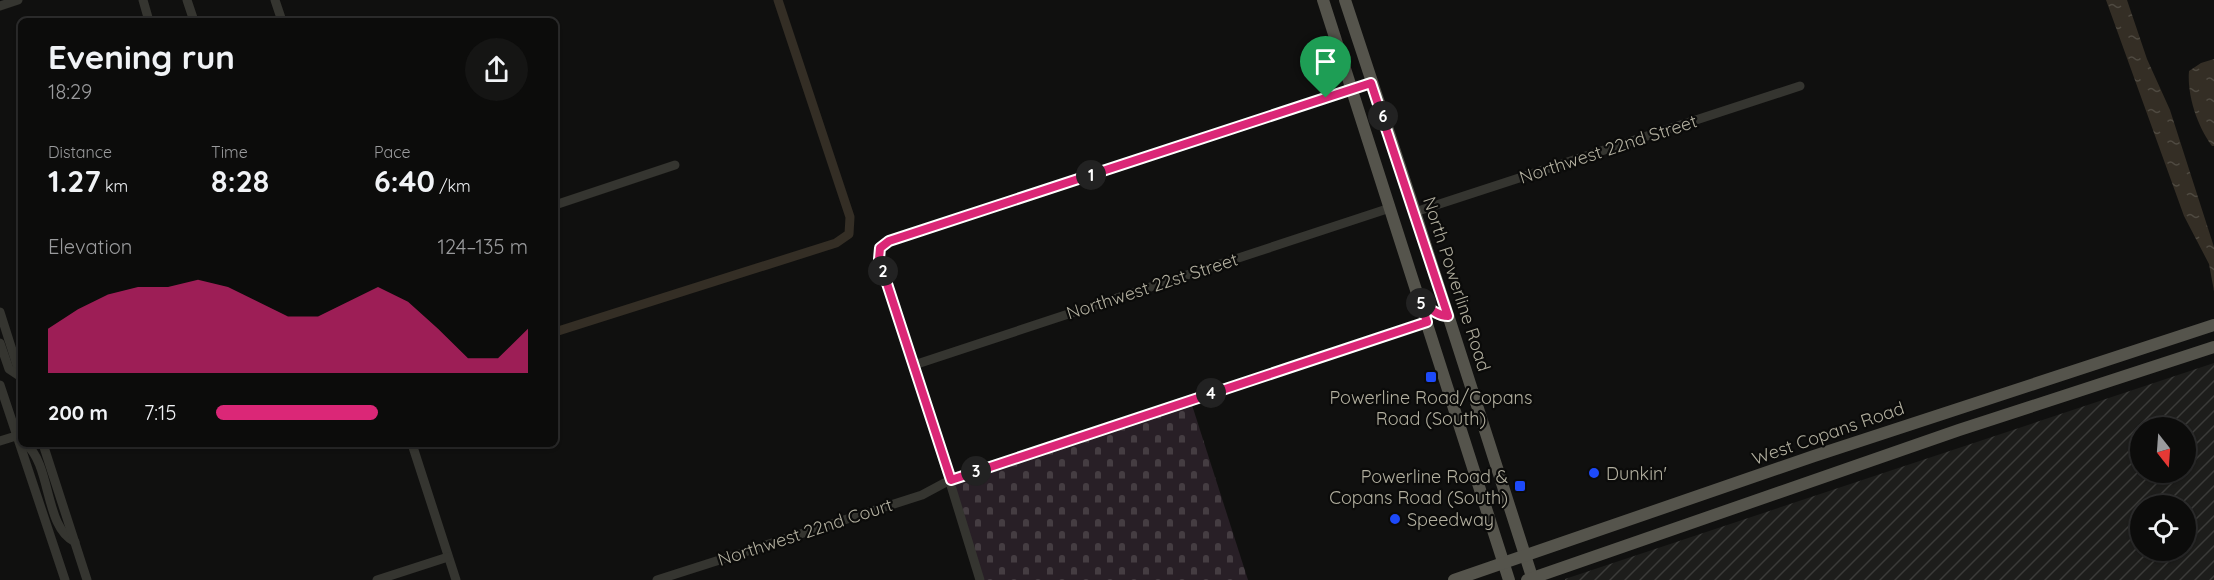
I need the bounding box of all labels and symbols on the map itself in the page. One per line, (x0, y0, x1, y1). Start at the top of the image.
pin (1300, 36, 1351, 98)
pin: 6 (1368, 101, 1398, 131)
street label: Northwest 22nd Street (1516, 109, 1700, 189)
pin: 1 (1076, 160, 1106, 190)
street label: North Powerline Road (1418, 194, 1496, 374)
street label: Northwest 22st Street (1063, 247, 1241, 325)
pin: 2 (868, 256, 898, 286)
pin: 5 (1406, 288, 1436, 318)
marker: Powerline Road/Copans Road (South) (1424, 370, 1438, 384)
pin: 4 (1196, 378, 1226, 408)
place label: Powerline Road/Copans Road (South) (1330, 386, 1532, 430)
street label: West Copans Road (1749, 396, 1907, 470)
north arrow (2130, 417, 2196, 483)
pin: 3 (961, 456, 991, 486)
place label: Dunkin' (1606, 462, 1667, 485)
place label: Powerline Road & Copans Road (South) (1329, 465, 1508, 509)
marker: Dunkin' (1587, 466, 1601, 480)
marker: Powerline Road & Copans Road (South) (1513, 479, 1527, 493)
street label: Northwest 22nd Court (715, 493, 895, 571)
place label: Speedway (1407, 508, 1494, 531)
marker: Speedway (1388, 512, 1402, 526)

